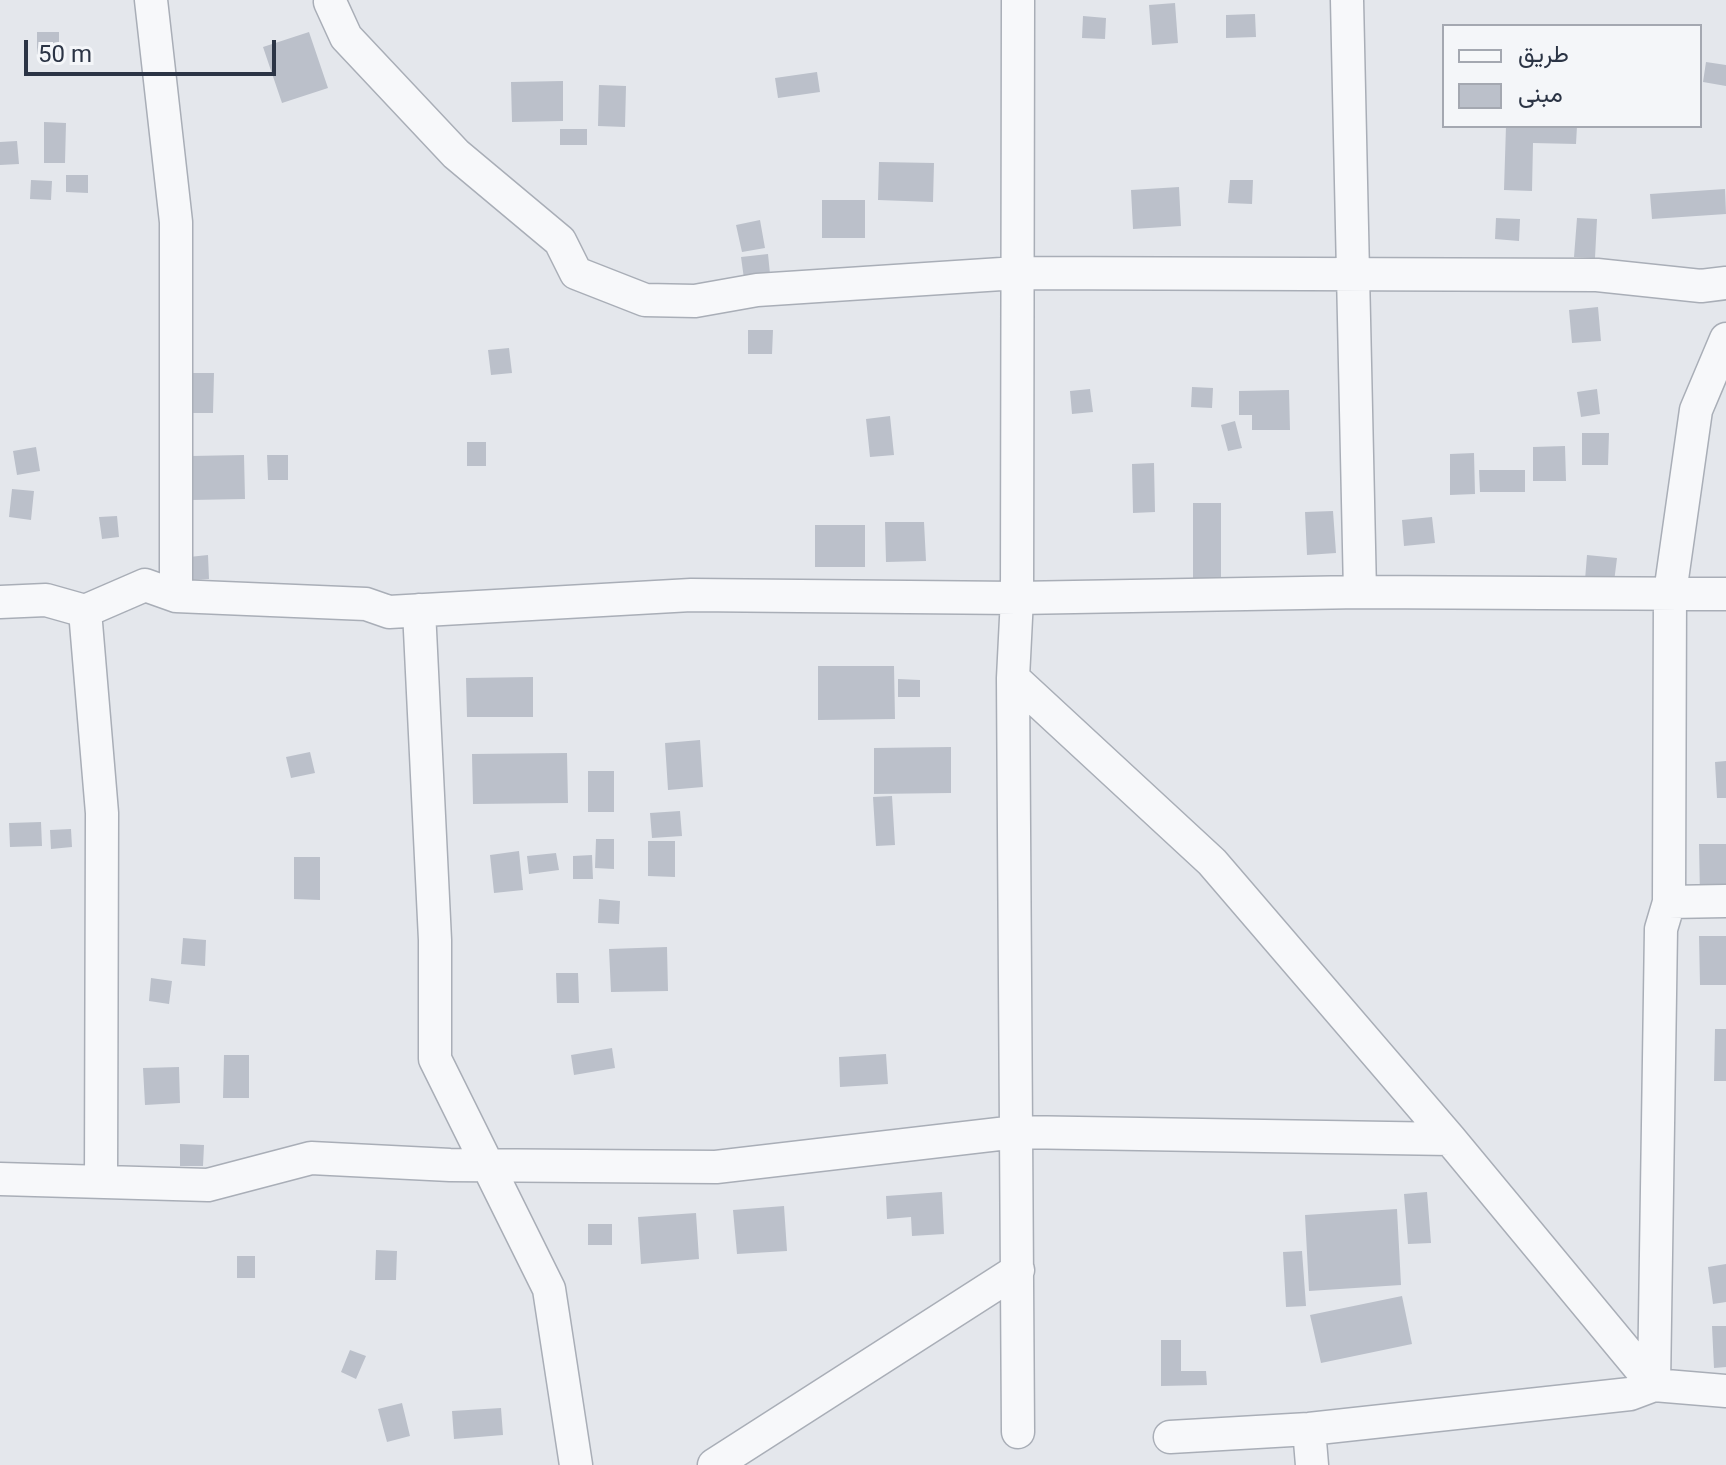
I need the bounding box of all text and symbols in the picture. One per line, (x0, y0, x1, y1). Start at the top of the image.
scale bar (28, 24, 280, 74)
legend (1442, 24, 1702, 128)
text: 50 m (38, 40, 92, 68)
text: طريق (1518, 40, 1569, 68)
text: مبنى (1518, 80, 1563, 108)

